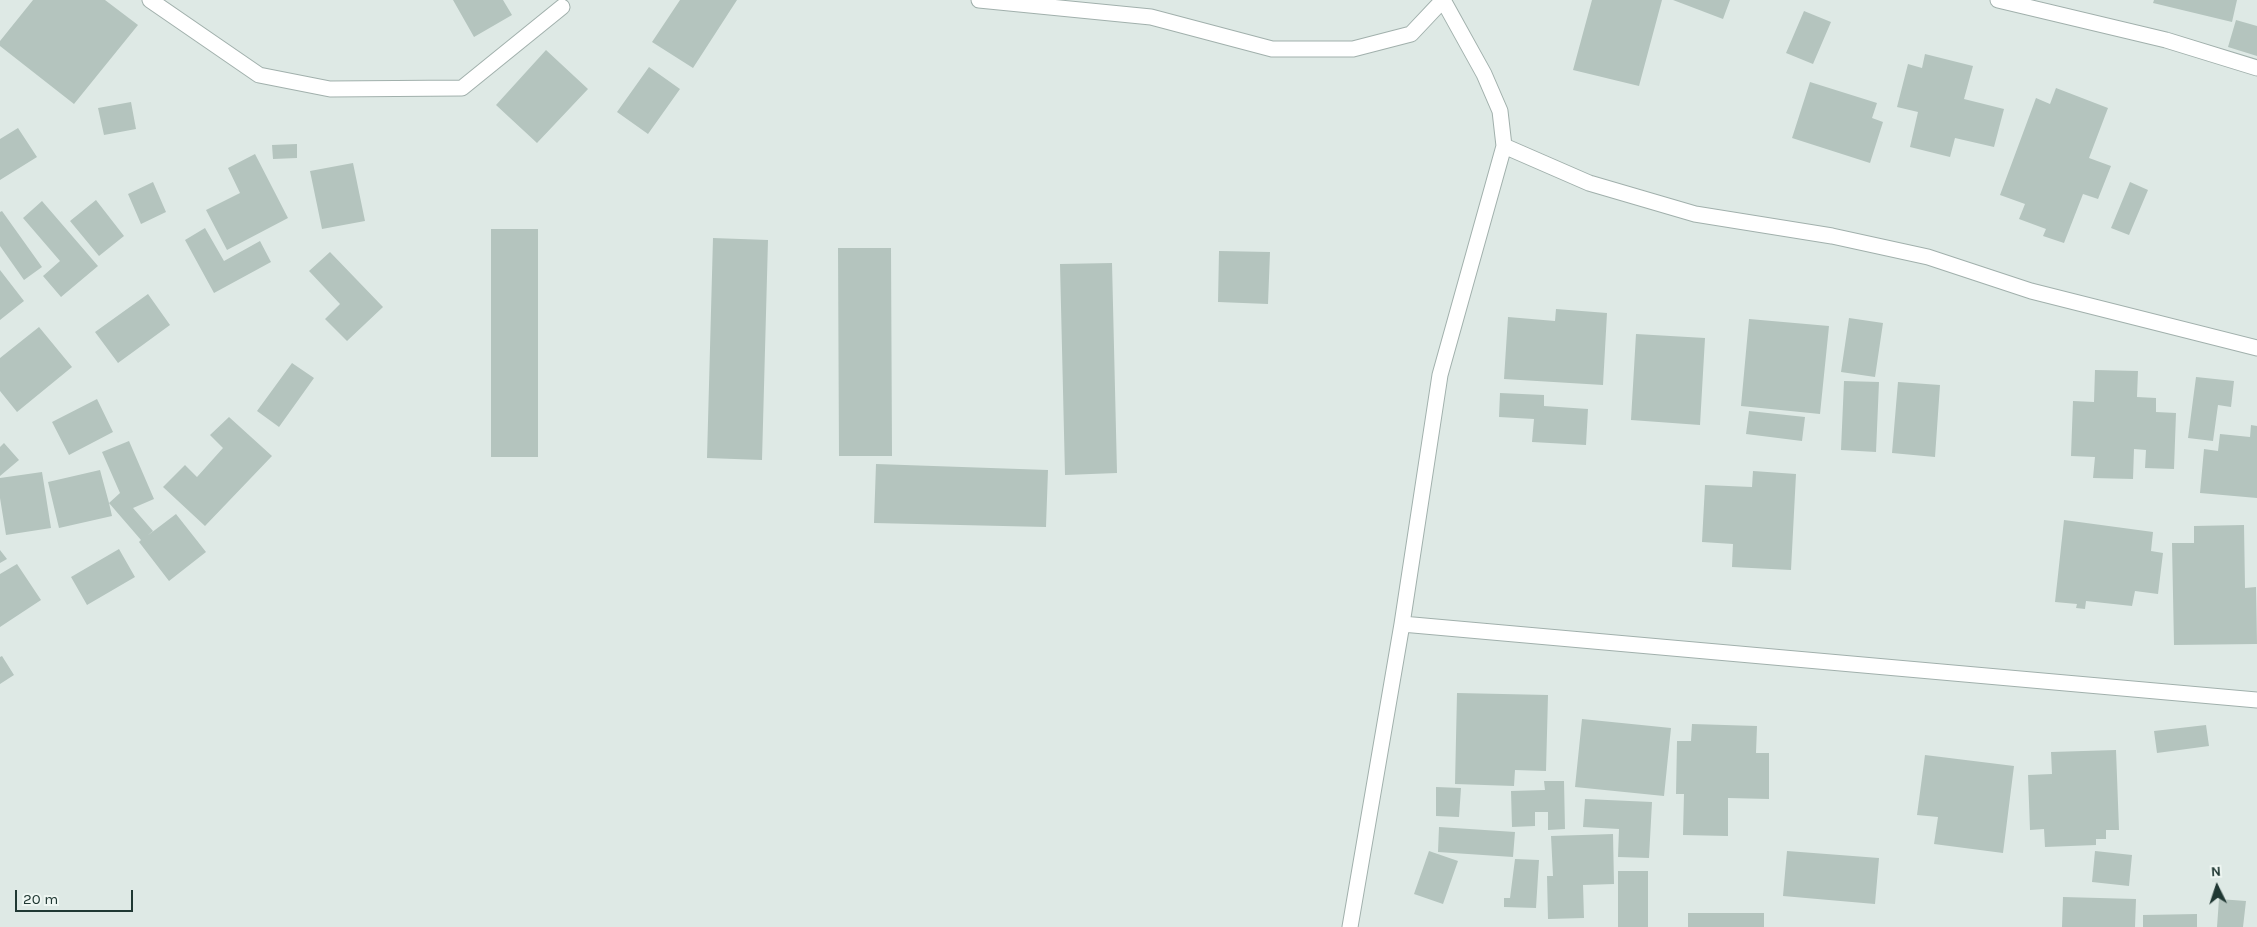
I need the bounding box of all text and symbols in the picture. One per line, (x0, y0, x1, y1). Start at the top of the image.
north arrow (2192, 862, 2242, 912)
text: N (2210, 863, 2222, 880)
scale bar (18, 880, 135, 912)
text: 20 m (23, 890, 58, 908)

